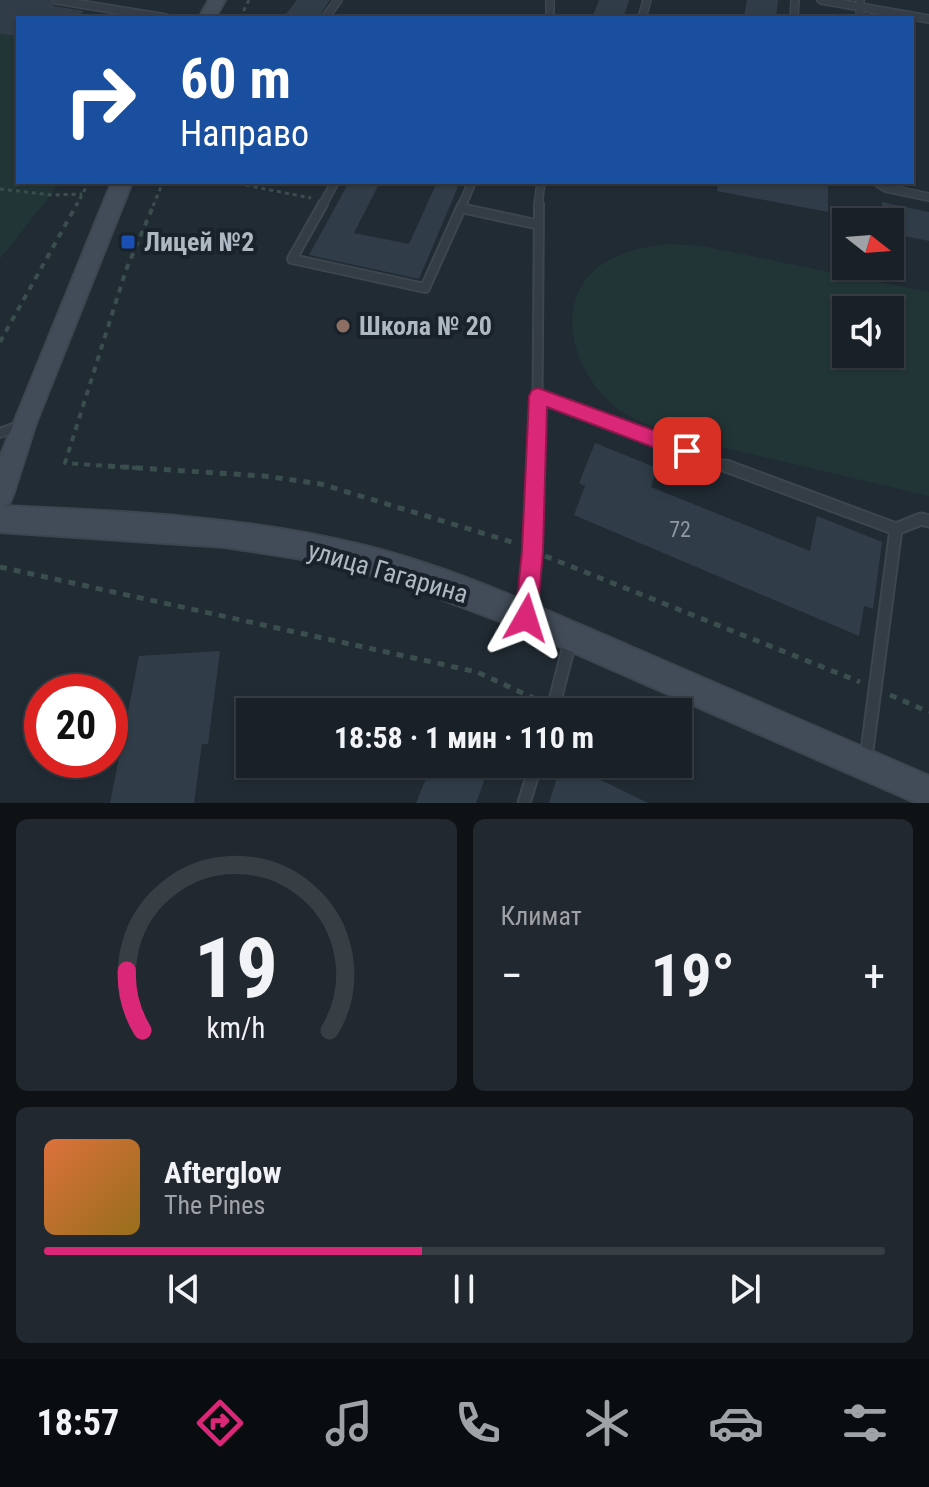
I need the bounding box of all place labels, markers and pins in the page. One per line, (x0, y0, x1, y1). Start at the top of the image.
place label: Лицей №2 (144, 227, 254, 257)
marker: Лицей №2 (119, 233, 137, 251)
place label: Школа № 20 (359, 311, 492, 341)
marker: Школа № 20 (334, 317, 352, 335)
pin (653, 417, 721, 485)

